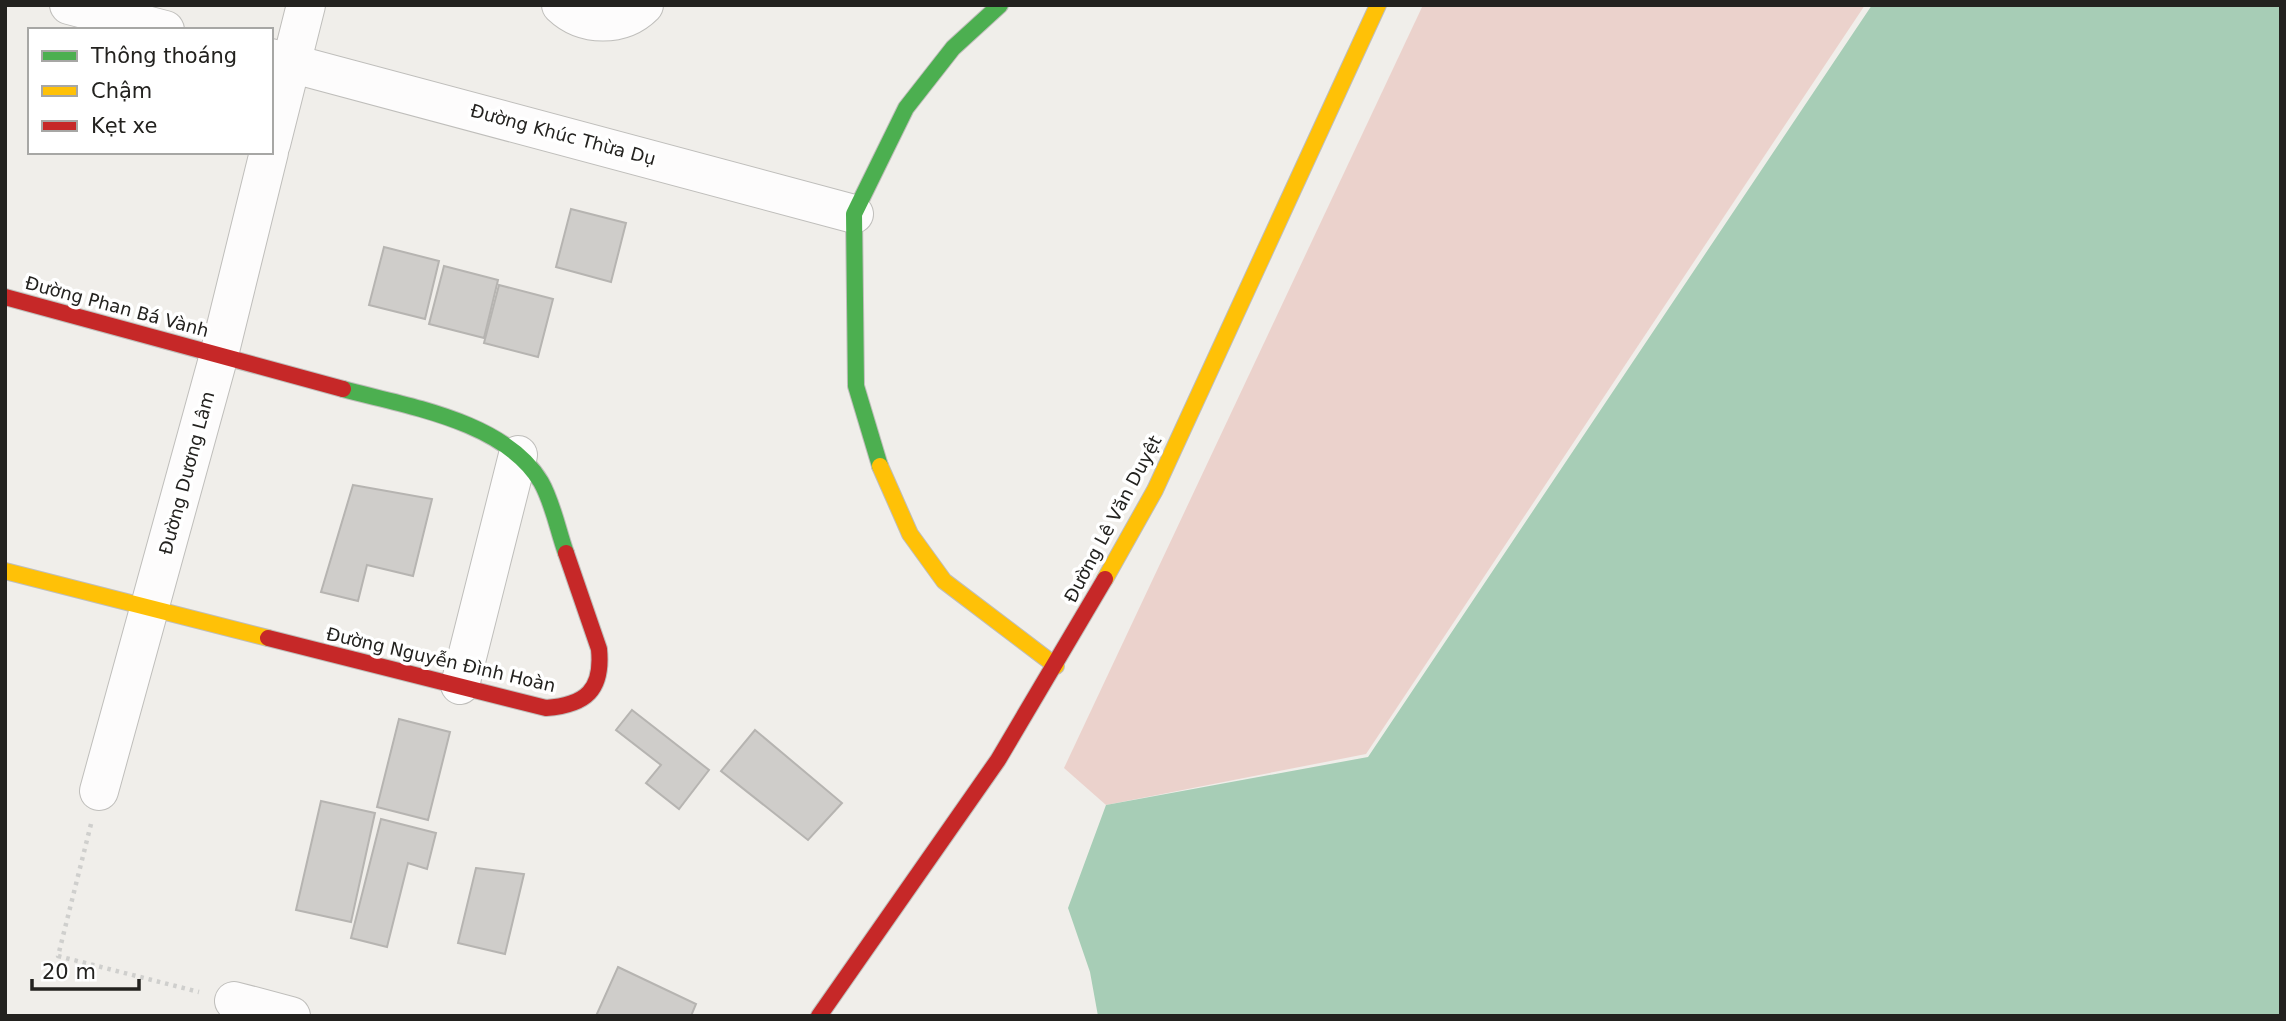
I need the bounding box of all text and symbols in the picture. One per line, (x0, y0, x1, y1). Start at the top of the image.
legend (28, 28, 273, 154)
text: Thông thoáng (90, 44, 237, 68)
text: Chậm (91, 79, 152, 103)
street label: Đường Khúc Thừa Dụ (468, 100, 658, 169)
text: Kẹt xe (91, 114, 157, 138)
street label: Đường Phan Bá Vành (23, 272, 211, 341)
street label: Đường Dương Lâm (155, 389, 218, 557)
street label: Đường Lê Văn Duyệt (1060, 432, 1165, 606)
street label: Đường Nguyễn Đình Hoàn (324, 623, 558, 696)
scale bar (32, 948, 138, 992)
text: 20 m (42, 960, 96, 984)

